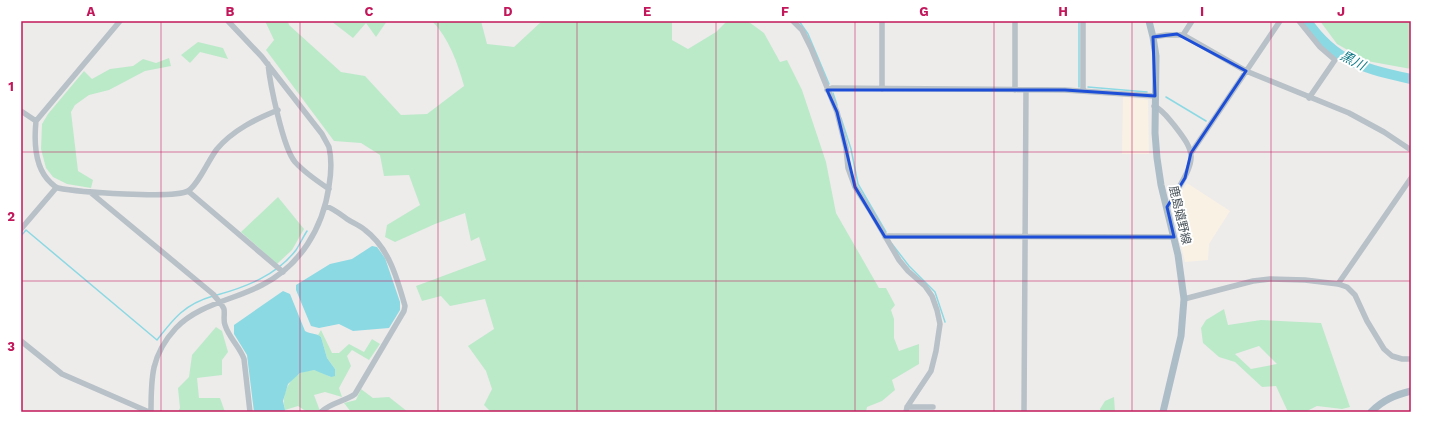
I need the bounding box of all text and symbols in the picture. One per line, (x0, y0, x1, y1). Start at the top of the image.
text: A (87, 4, 96, 19)
text: B (226, 4, 235, 19)
text: C (365, 4, 374, 19)
text: D (503, 4, 513, 19)
text: E (643, 4, 651, 19)
text: F (781, 4, 789, 19)
text: G (919, 4, 929, 19)
text: H (1058, 4, 1068, 19)
text: I (1200, 4, 1204, 19)
text: J (1337, 4, 1345, 19)
water label: 黒川 (1338, 48, 1370, 74)
text: 1 (8, 79, 14, 94)
street label: 鹿島嬉野線 (1166, 184, 1194, 246)
text: 2 (7, 209, 15, 224)
text: 3 (7, 339, 15, 354)

